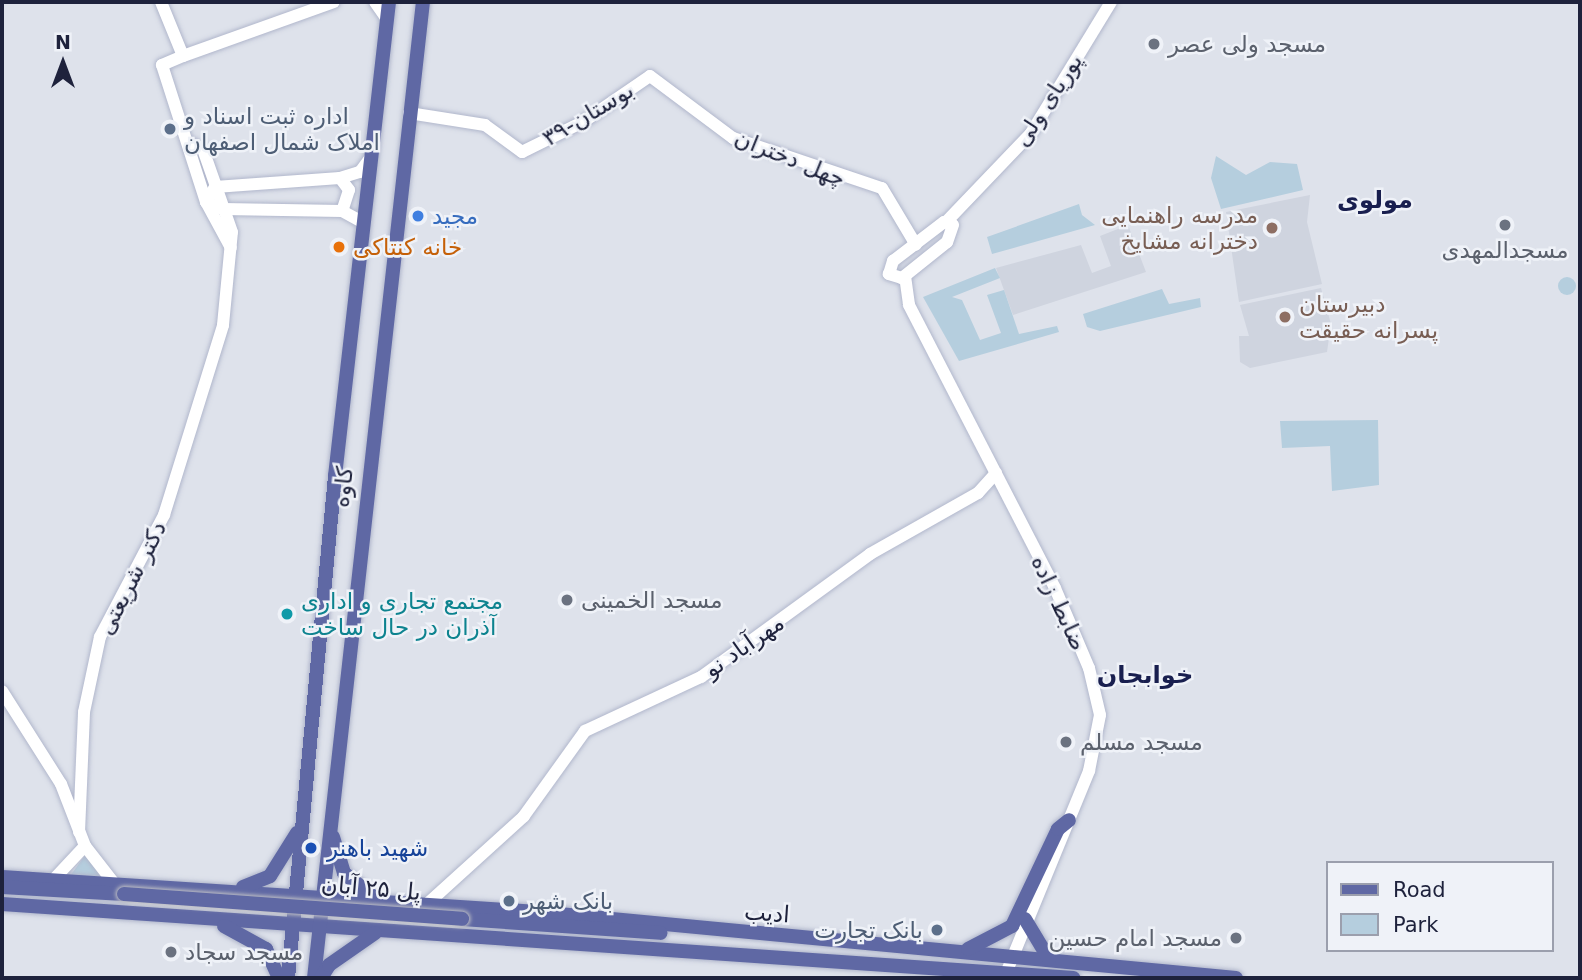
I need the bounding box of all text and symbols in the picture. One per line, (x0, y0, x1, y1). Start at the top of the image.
north arrow (28, 28, 98, 98)
place label: مسجد ولی عصر (1168, 30, 1326, 58)
text: N (55, 31, 71, 53)
marker: مسجد ولی عصر (1146, 36, 1162, 52)
street label: پوریای ولی (1008, 48, 1088, 152)
street label: ۳۹-بوستان (537, 76, 639, 152)
place label: اداره ثبت اسناد و املاک شمال اصفهان (184, 102, 380, 156)
marker: اداره ثبت اسناد و املاک شمال اصفهان (162, 121, 178, 137)
street label: چهل دختران (731, 123, 849, 193)
district label: مولوی (1337, 187, 1413, 215)
place label: مدرسه راهنمایی دخترانه مشایخ (1101, 201, 1258, 255)
place label: مجید (432, 202, 478, 230)
marker: مجید (410, 208, 426, 224)
marker: مسجدالمهدی (1497, 217, 1513, 233)
marker: مدرسه راهنمایی دخترانه مشایخ (1264, 220, 1280, 236)
place label: خانه کنتاکی (353, 233, 462, 261)
place label: مسجدالمهدی (1441, 236, 1569, 264)
marker: خانه کنتاکی (331, 239, 347, 255)
place label: دبیرستان پسرانه حقیقت (1299, 290, 1438, 344)
marker: دبیرستان پسرانه حقیقت (1277, 309, 1293, 325)
street label: کاوه (327, 465, 359, 509)
street label: دکتر شریعتی (92, 517, 172, 639)
street label: ضابط زاده (1025, 551, 1093, 655)
place label: مسجد الخمینی (581, 586, 723, 614)
place label: مجتمع تجاری و اداری آذران در حال ساخت (301, 587, 503, 641)
marker: مسجد الخمینی (559, 592, 575, 608)
marker: مجتمع تجاری و اداری آذران در حال ساخت (279, 606, 295, 622)
street label: مهرآباد نو (699, 609, 789, 683)
district label: خوابجان (1097, 662, 1193, 690)
place label: مسجد مسلم (1080, 728, 1203, 756)
marker: مسجد مسلم (1058, 734, 1074, 750)
place label: شهید باهنر (327, 834, 428, 862)
marker: شهید باهنر (301, 838, 321, 858)
legend (1326, 861, 1554, 952)
street label: پل ۲۵ آبان (320, 870, 422, 906)
text: Road (1393, 878, 1446, 902)
place label: بانک شهر (523, 887, 613, 915)
marker: بانک شهر (501, 893, 517, 909)
street label: ادیب (743, 898, 791, 928)
text: Park (1393, 913, 1438, 937)
place label: بانک تجارت (814, 916, 923, 944)
marker: بانک تجارت (929, 922, 945, 938)
place label: مسجد امام حسین (1048, 924, 1222, 952)
marker: مسجد امام حسین (1228, 930, 1244, 946)
place label: مسجد سجاد (185, 938, 303, 966)
marker: مسجد سجاد (163, 944, 179, 960)

